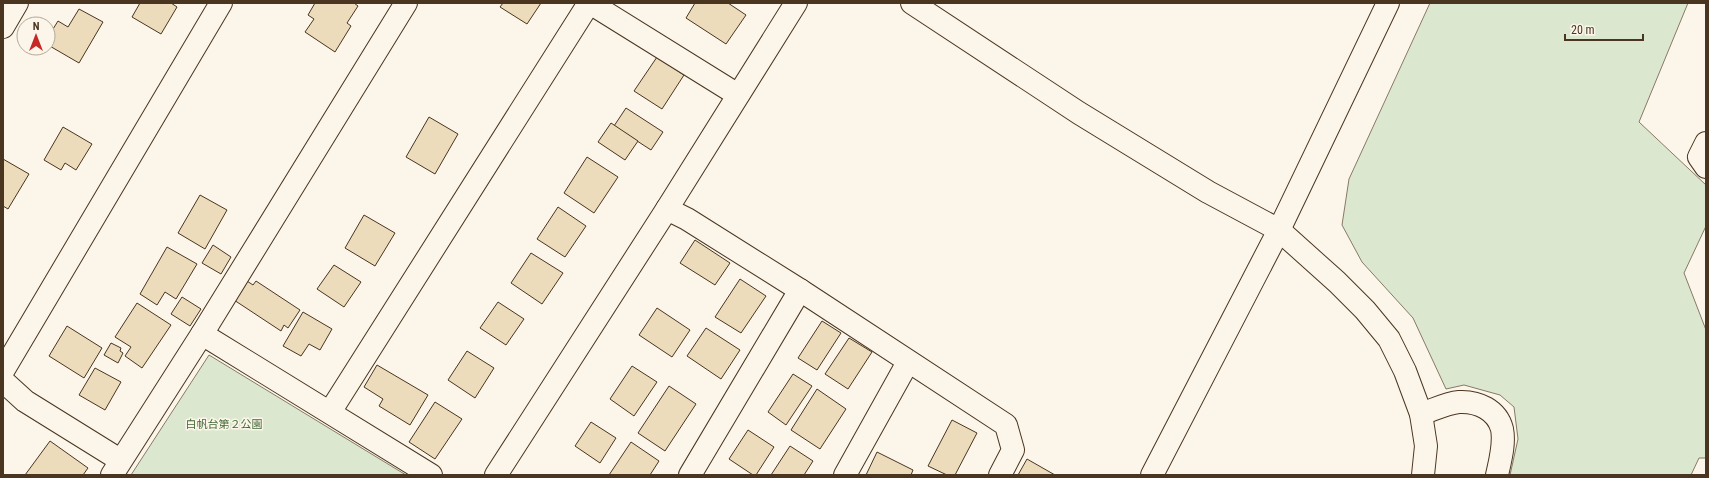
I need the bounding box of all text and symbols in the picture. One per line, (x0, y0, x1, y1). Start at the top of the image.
north arrow (16, 16, 56, 56)
scale bar (1565, 16, 1643, 42)
text: N (33, 20, 40, 33)
text: 20 m (1571, 23, 1595, 37)
park label: 白帆台第２公園 (186, 418, 263, 431)

